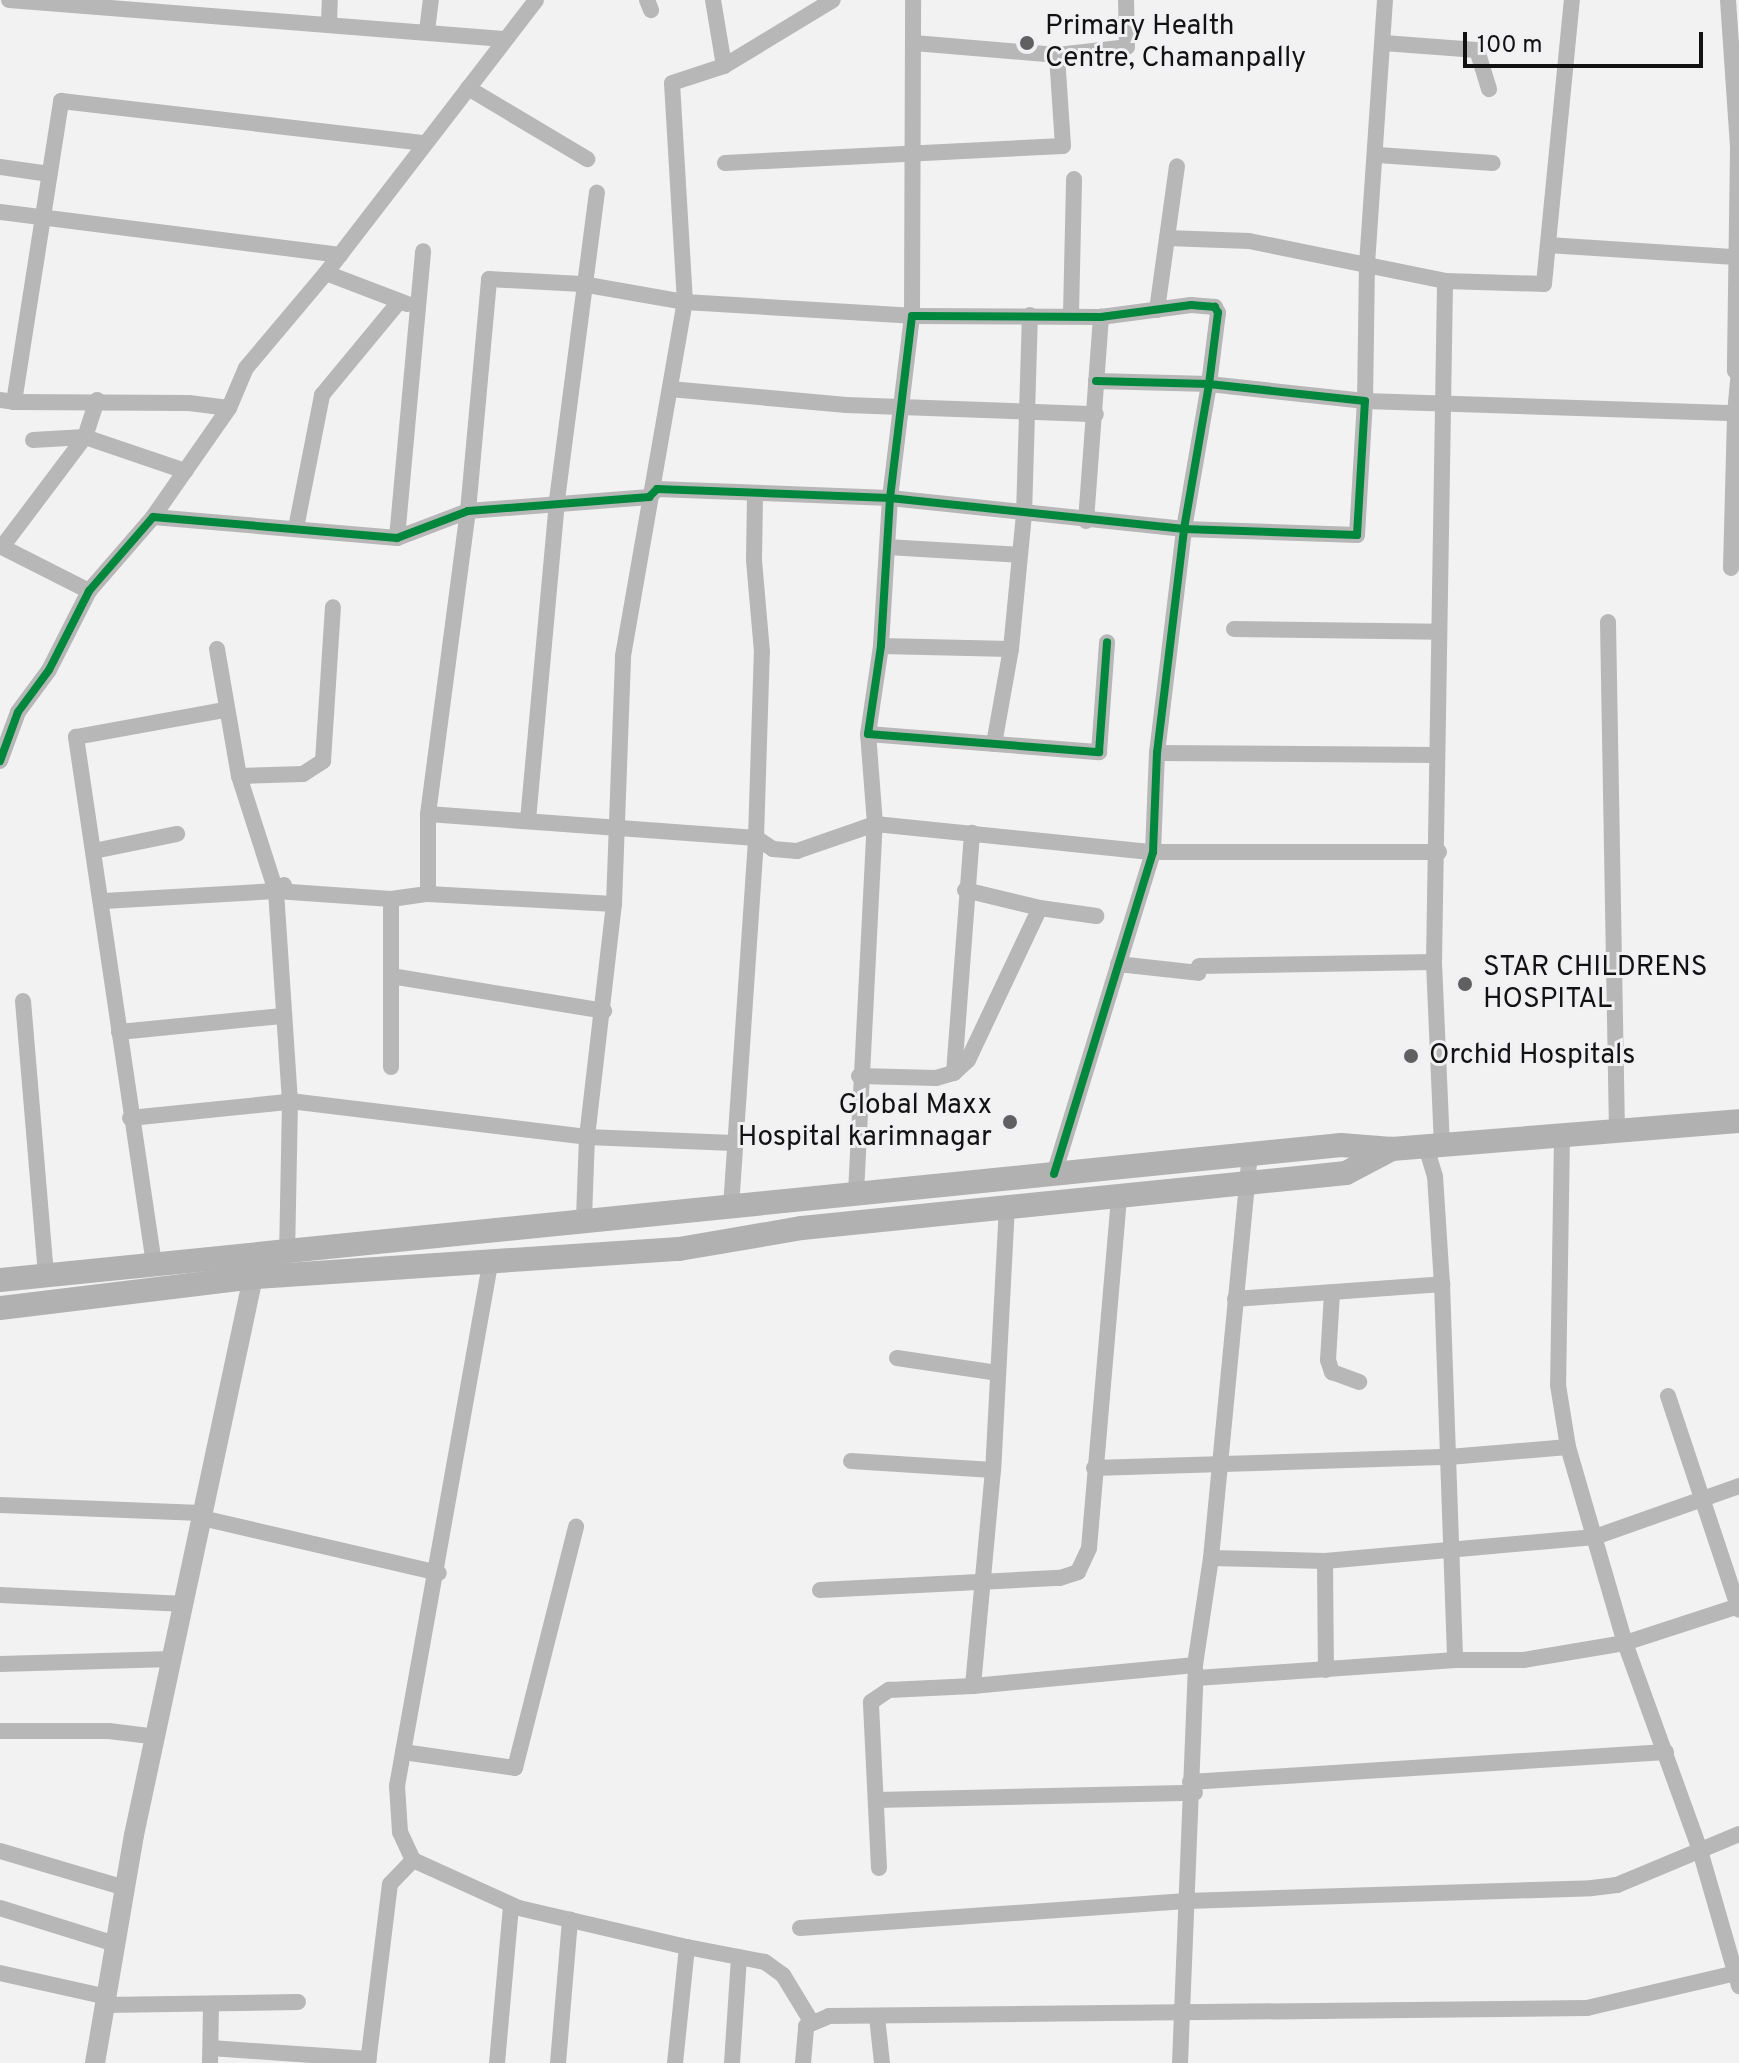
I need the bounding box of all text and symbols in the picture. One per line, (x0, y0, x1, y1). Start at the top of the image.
place label: Primary Health Centre, Chamanpally (1045, 10, 1306, 76)
scale bar (1467, 16, 1707, 66)
text: 100 m (1477, 31, 1543, 61)
marker: Primary Health Centre, Chamanpally (1016, 32, 1038, 54)
place label: STAR CHILDRENS HOSPITAL (1483, 951, 1708, 1017)
marker: STAR CHILDRENS HOSPITAL (1454, 973, 1476, 995)
place label: Orchid Hospitals (1429, 1039, 1635, 1073)
marker: Orchid Hospitals (1400, 1045, 1422, 1067)
place label: Global Maxx Hospital karimnagar (738, 1089, 992, 1155)
marker: Global Maxx Hospital karimnagar (999, 1111, 1021, 1133)

